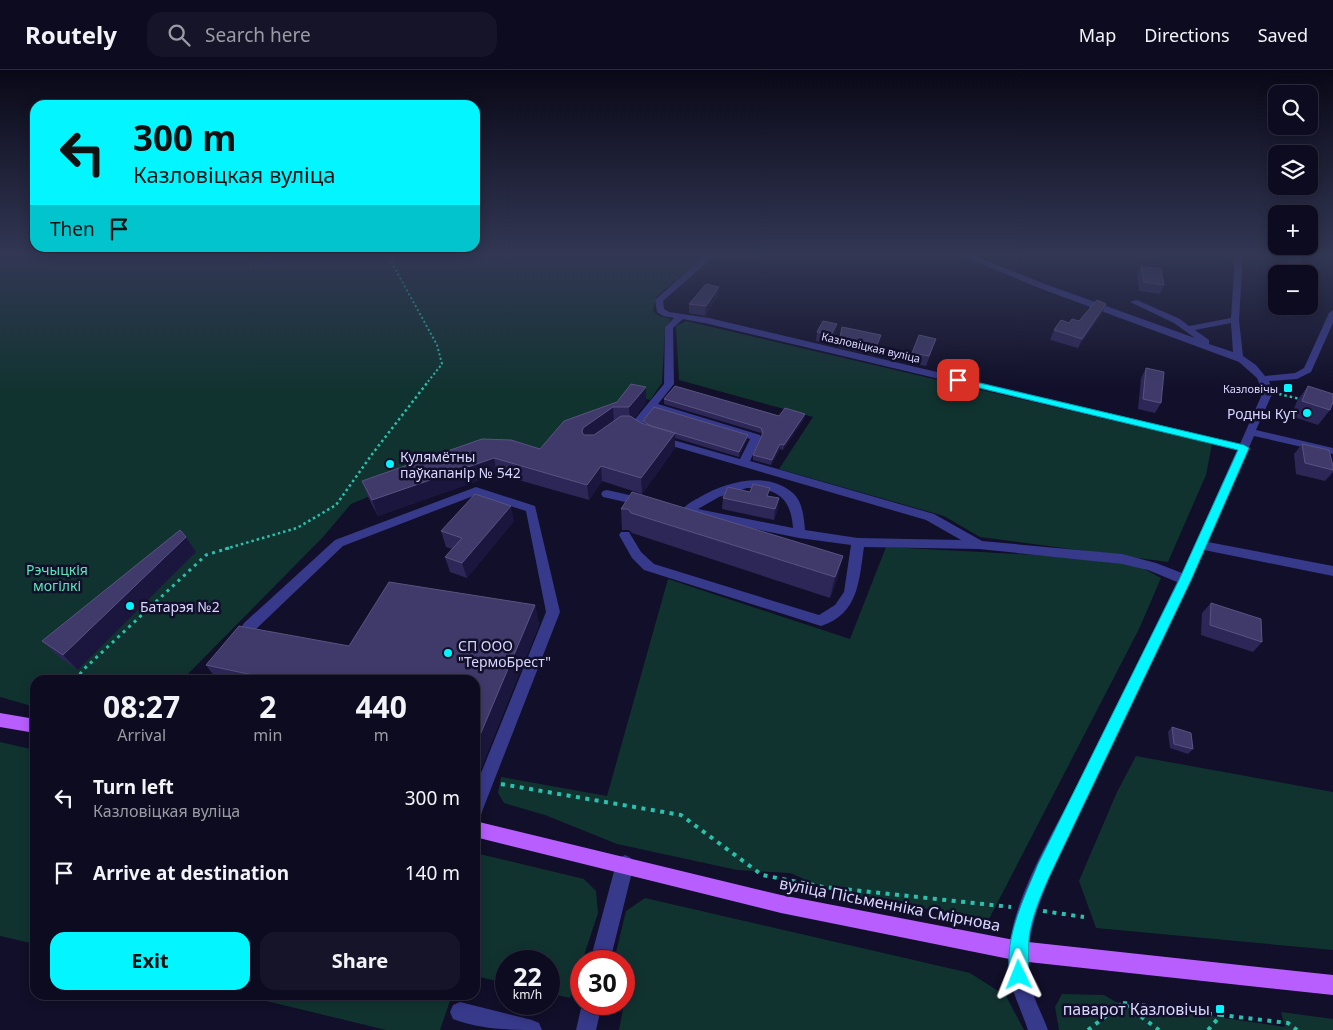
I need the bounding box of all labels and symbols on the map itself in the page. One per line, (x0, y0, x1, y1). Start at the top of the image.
street label: Казловіцкая вуліца (820, 328, 922, 366)
pin (937, 359, 979, 401)
place label: Казловічы (1223, 381, 1278, 396)
marker: Казловічы (1282, 382, 1294, 394)
place label: Родны Кут (1227, 404, 1297, 423)
marker: Родны Кут (1301, 407, 1313, 419)
place label: Кулямётны паўкапанір № 542 (400, 447, 521, 482)
marker: Кулямётны паўкапанір № 542 (384, 458, 396, 470)
park label: Рэчыцкія могілкі (26, 560, 88, 595)
place label: Батарэя №2 (140, 597, 220, 616)
marker: Батарэя №2 (124, 600, 136, 612)
place label: СП ООО "ТермоБрест" (458, 636, 551, 671)
marker: СП ООО "ТермоБрест" (442, 647, 454, 659)
street label: вуліца Пісьменніка Смірнова (778, 872, 1002, 936)
position arrow (992, 948, 1044, 1000)
speed limit sign: 30 (570, 950, 635, 1015)
place label: паварот Казловічы (1063, 998, 1210, 1020)
marker: паварот Казловічы (1214, 1003, 1226, 1015)

